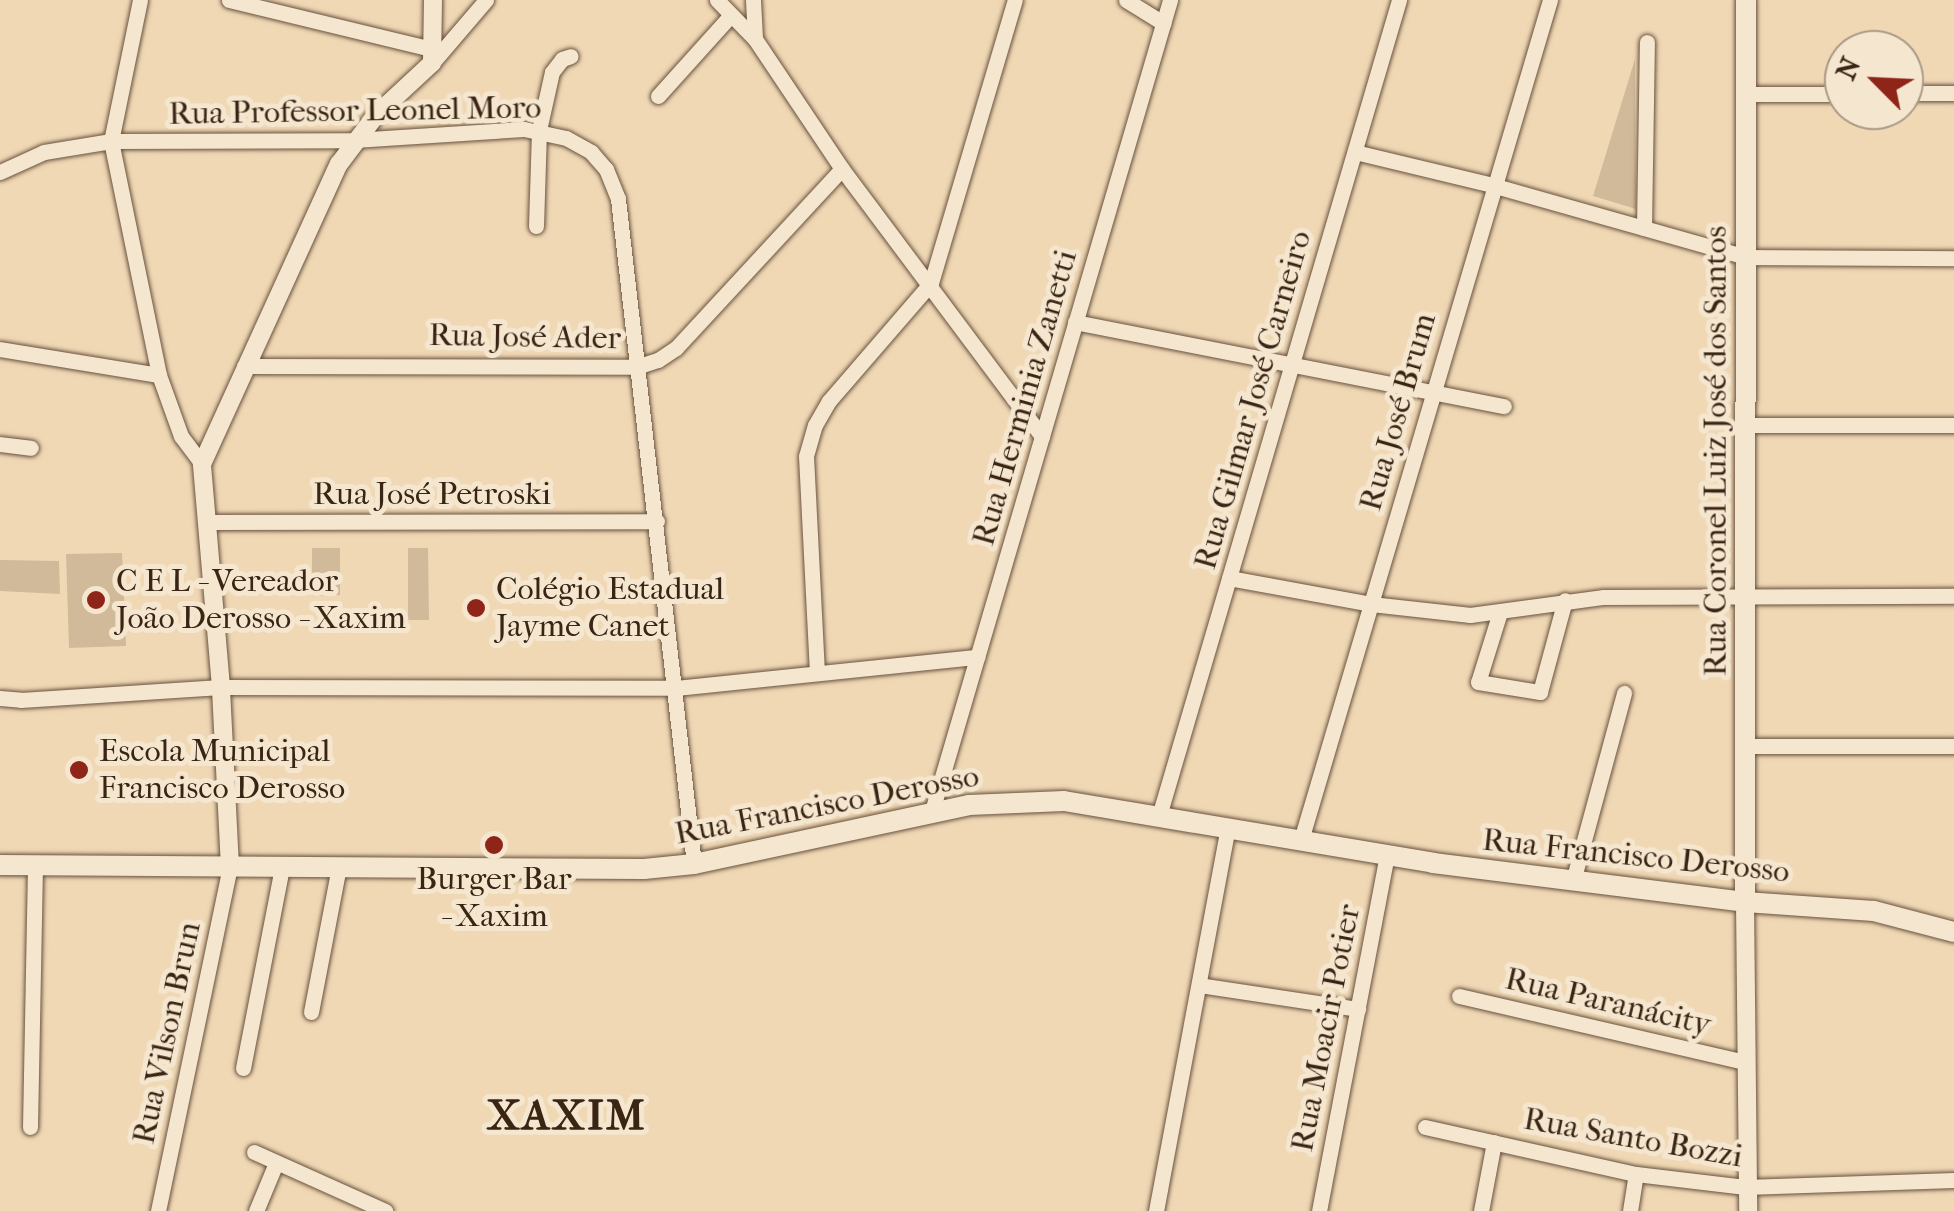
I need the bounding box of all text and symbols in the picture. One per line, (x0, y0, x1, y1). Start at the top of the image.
north arrow (1824, 30, 1924, 130)
text: N (1829, 52, 1867, 85)
street label: Rua Professor Leonel Moro (168, 89, 542, 133)
street label: Rua Gilmar José Carneiro (1186, 226, 1320, 574)
street label: Rua Coronel Luiz José dos Santos (1697, 226, 1735, 676)
street label: Rua Herminia Zanetti (964, 246, 1086, 550)
street label: Rua José Brum (1351, 309, 1445, 515)
street label: Rua José Ader (429, 316, 621, 358)
street label: Rua José Petroski (313, 475, 551, 513)
place label: C E L - Vereador João Derosso - Xaxim (116, 563, 406, 638)
place label: Colégio Estadual Jayme Canet (496, 571, 724, 646)
marker: C E L - Vereador João Derosso - Xaxim (85, 589, 107, 611)
marker: Colégio Estadual Jayme Canet (465, 597, 487, 619)
place label: Escola Municipal Francisco Derosso (99, 733, 345, 808)
street label: Rua Francisco Derosso (672, 757, 982, 853)
marker: Escola Municipal Francisco Derosso (68, 759, 90, 781)
street label: Rua Francisco Derosso (1480, 821, 1792, 891)
marker: Burger Bar - Xaxim (483, 834, 505, 856)
place label: Burger Bar - Xaxim (416, 861, 572, 936)
street label: Rua Moacir Potier (1283, 901, 1369, 1155)
street label: Rua Vilson Brun (125, 918, 209, 1148)
street label: Rua Paranácity (1501, 960, 1715, 1044)
district label: XAXIM (487, 1091, 647, 1141)
street label: Rua Santo Bozzi (1521, 1100, 1745, 1176)

